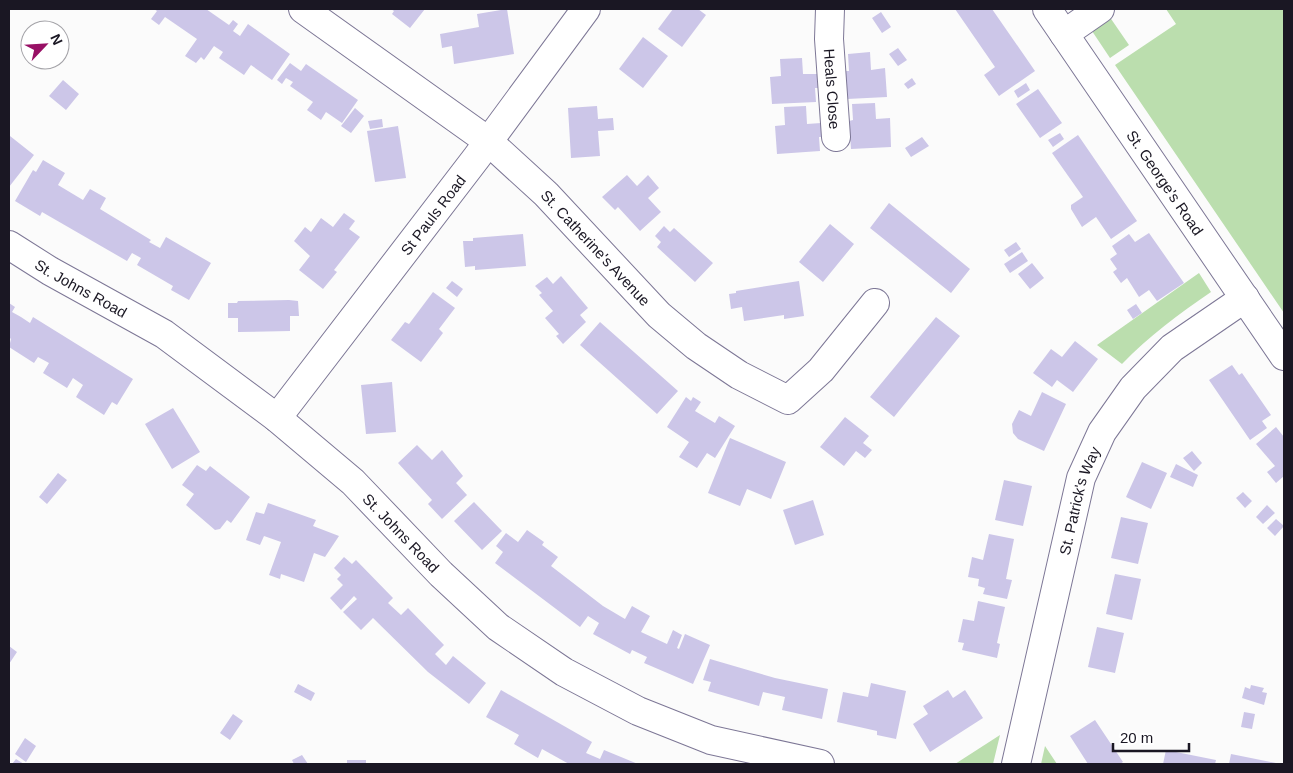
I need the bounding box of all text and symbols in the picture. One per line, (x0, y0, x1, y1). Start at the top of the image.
north arrow (20, 20, 70, 70)
text: N (47, 32, 66, 47)
street label: Heals Close (821, 48, 844, 130)
street label: St. George's Road (1124, 127, 1207, 238)
street label: St Pauls Road (397, 172, 469, 258)
street label: St. Catherine's Avenue (538, 186, 654, 309)
street label: St. Johns Road (32, 255, 130, 320)
street label: St. Patrick's Way (1055, 443, 1103, 556)
street label: St. Johns Road (360, 490, 443, 576)
scale bar (1113, 720, 1189, 752)
text: 20 m (1120, 729, 1153, 746)

